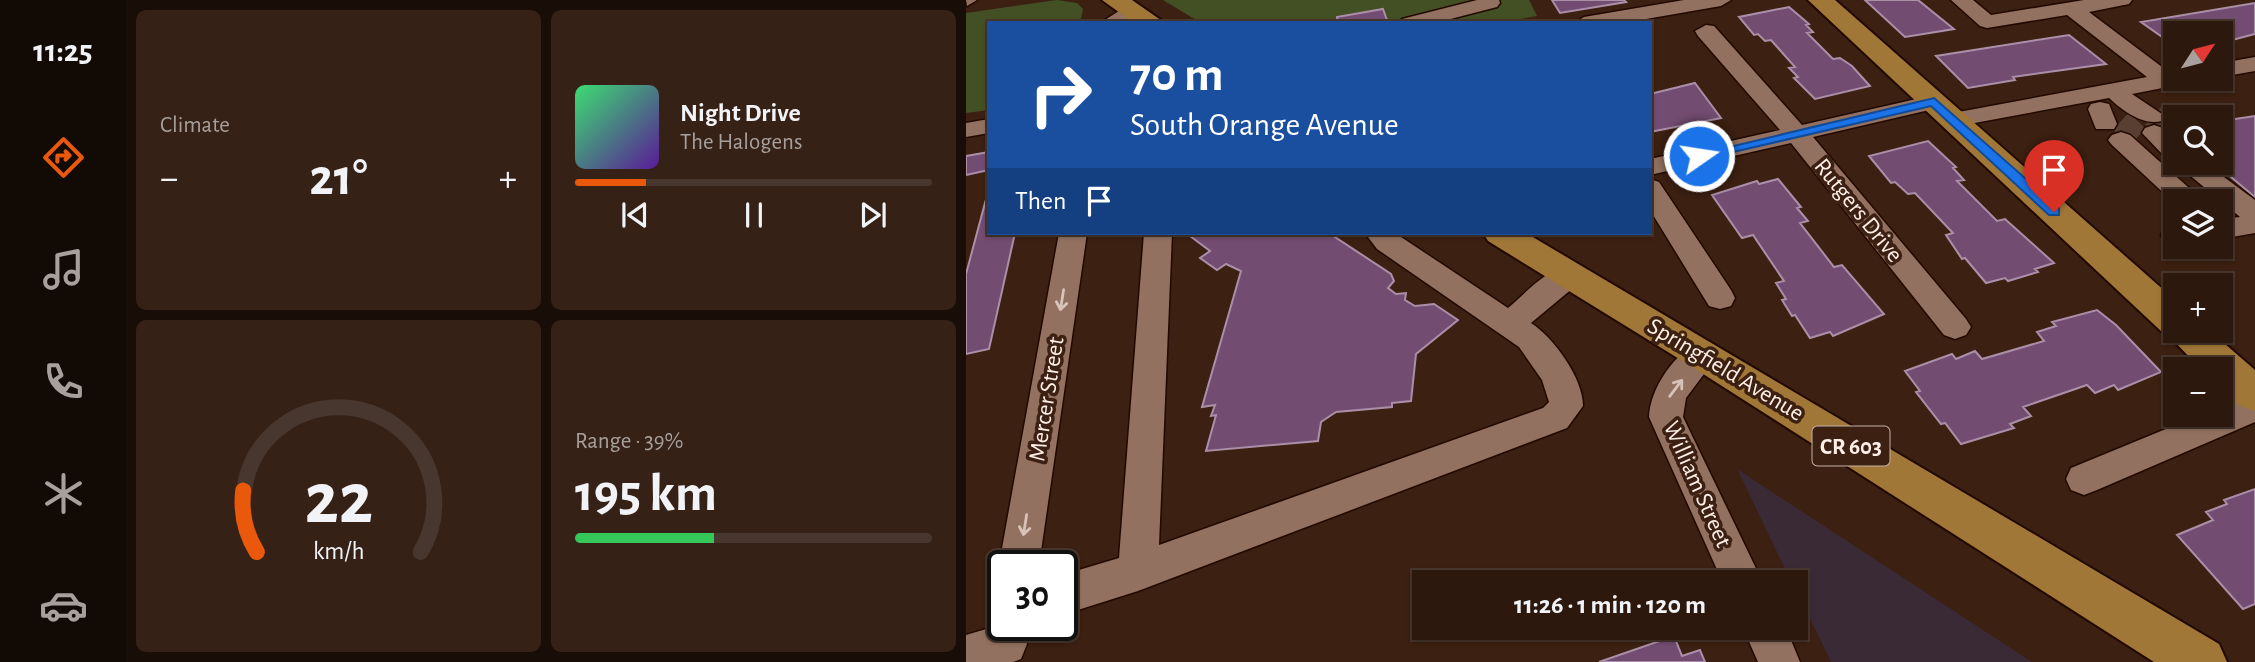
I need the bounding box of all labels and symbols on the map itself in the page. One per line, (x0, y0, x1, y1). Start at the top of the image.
north arrow (2163, 21, 2233, 91)
position arrow (1662, 119, 1736, 193)
pin (2024, 140, 2084, 212)
street label: Rutgers Drive (1809, 154, 1907, 267)
one-way arrow (1055, 288, 1068, 311)
street label: Springfield Avenue (1643, 314, 1808, 426)
street label: Mercer Street (1025, 335, 1069, 463)
one-way arrow (1668, 379, 1683, 397)
street label: William Street (1659, 418, 1736, 551)
road number: CR 603 (1812, 426, 1890, 466)
one-way arrow (1018, 513, 1031, 536)
speed limit sign: 30 (987, 550, 1078, 641)

